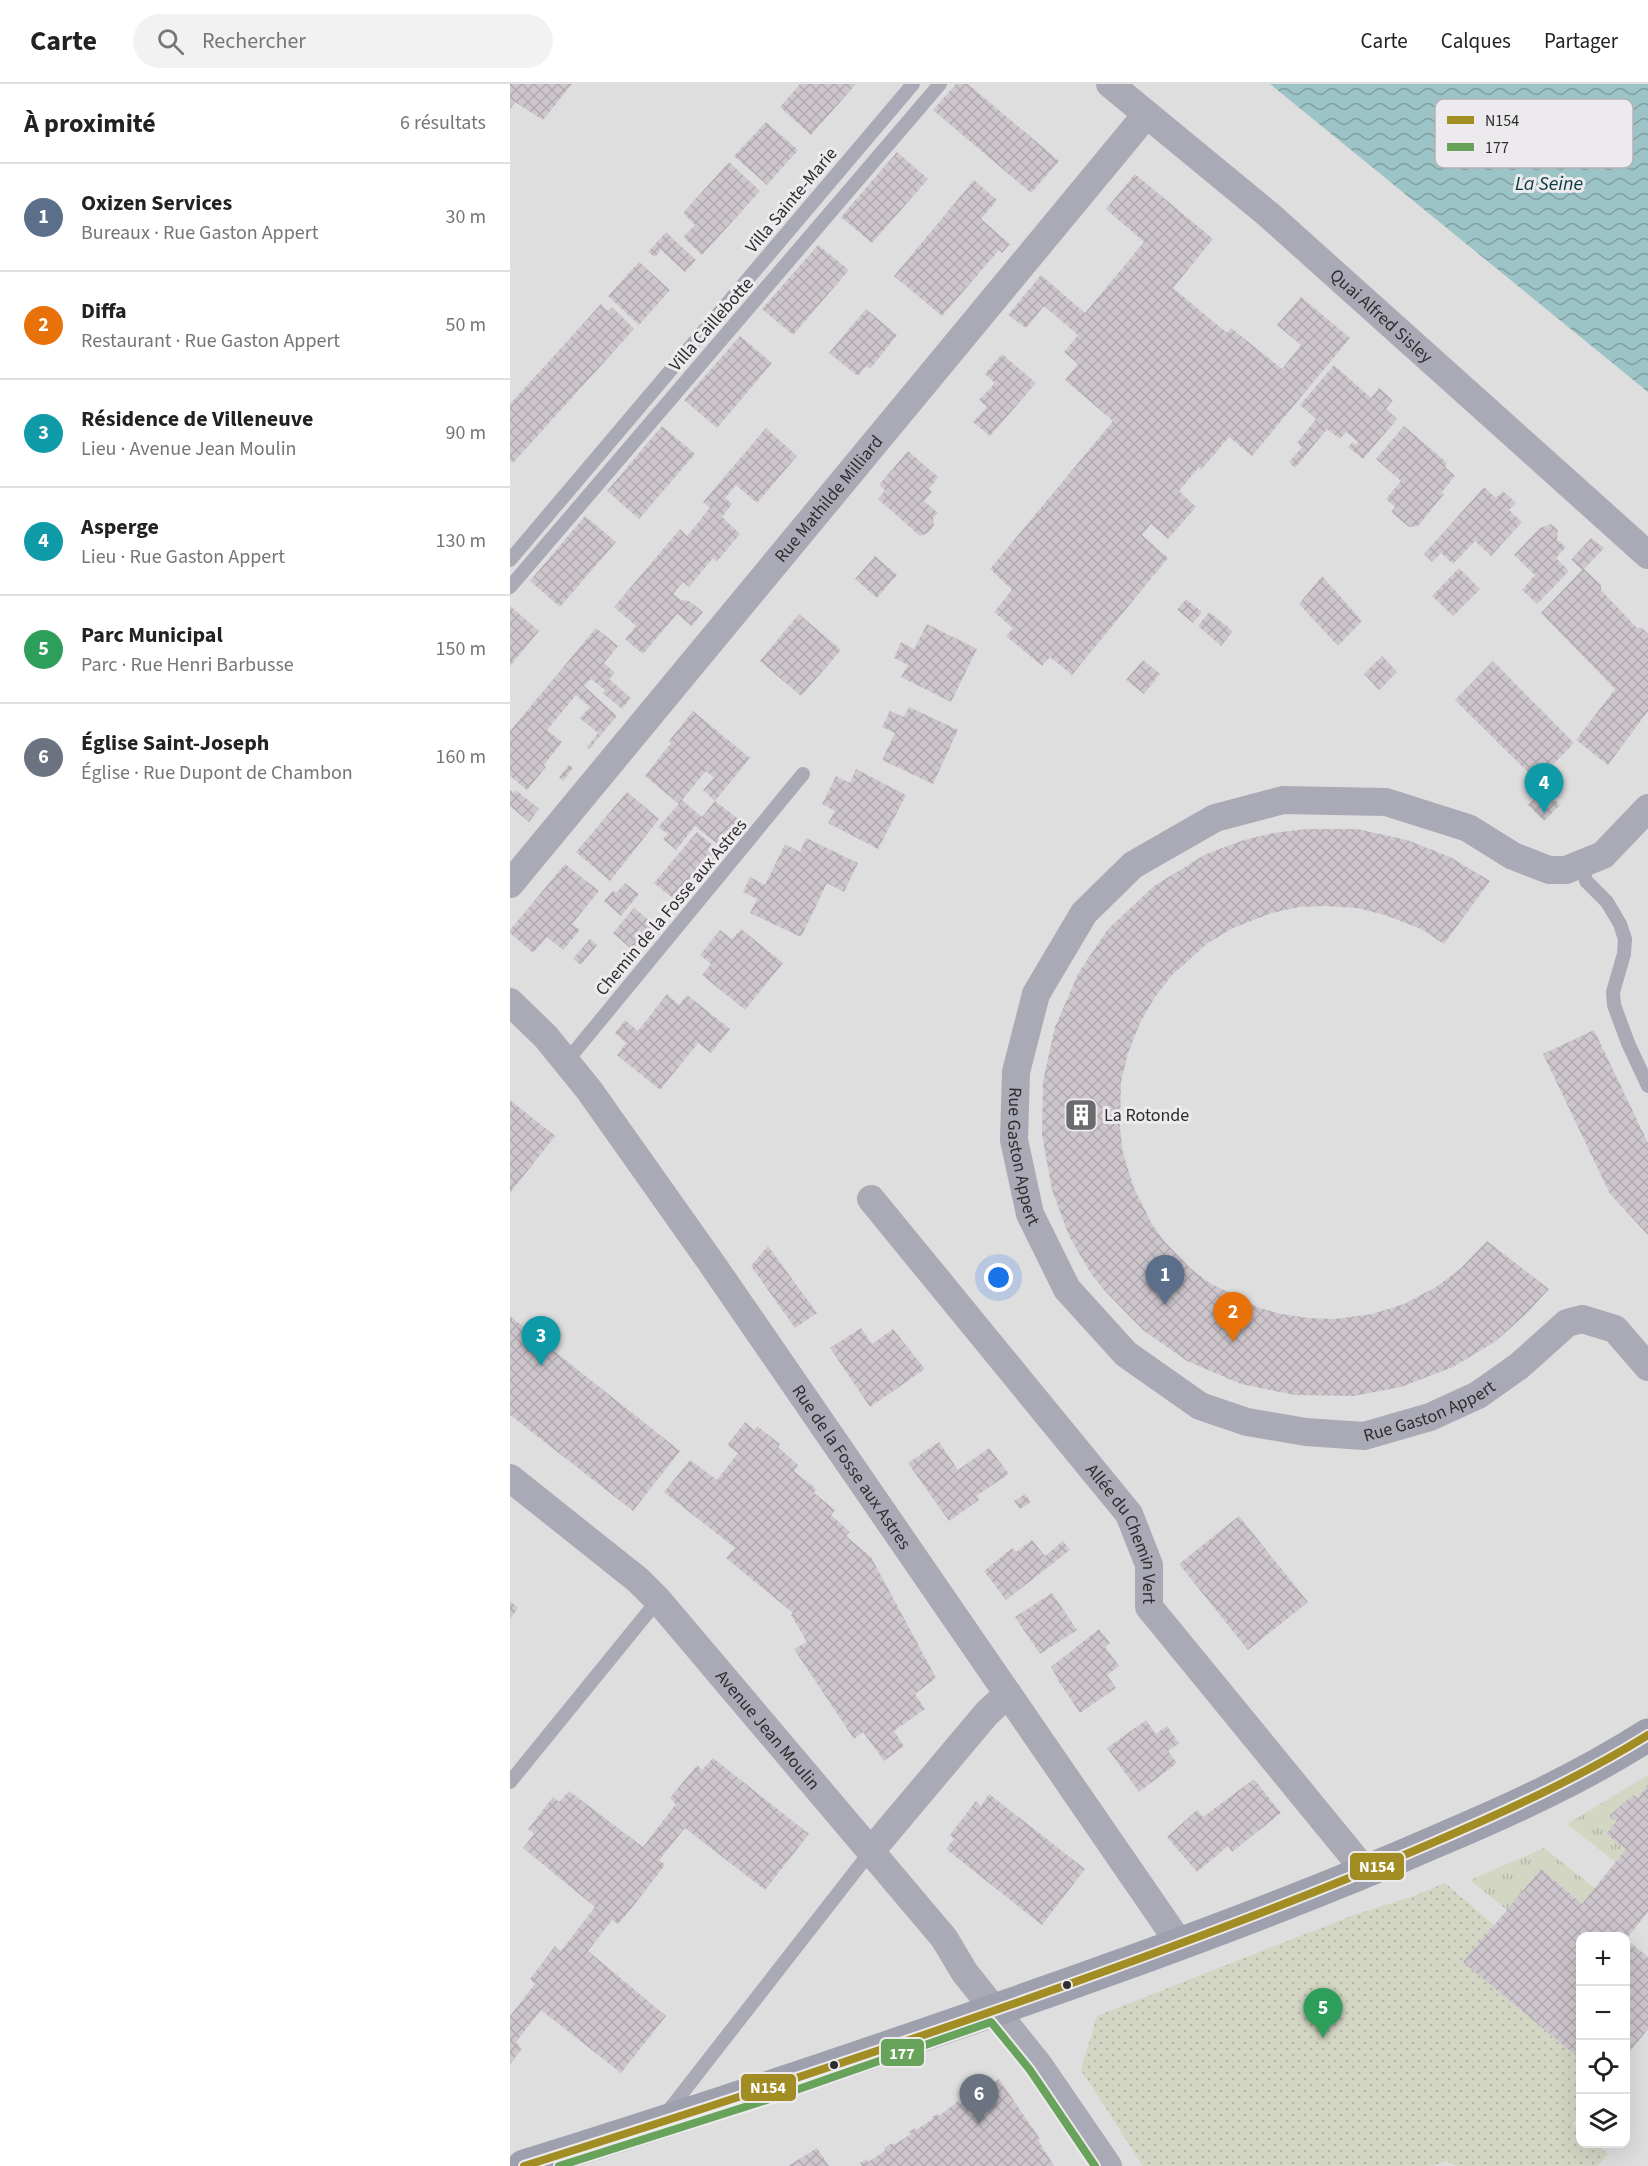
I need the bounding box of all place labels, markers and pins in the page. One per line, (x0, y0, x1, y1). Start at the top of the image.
pin: 4 (1524, 764, 1564, 813)
building icon: La Rotonde (1063, 1097, 1099, 1133)
place label: La Rotonde (1104, 1103, 1189, 1128)
pin: 1 (1146, 1256, 1184, 1305)
pin: 2 (1214, 1292, 1252, 1342)
pin: 3 (522, 1316, 561, 1366)
unlabelled marker (1061, 1979, 1073, 1991)
pin: 5 (1304, 1988, 1342, 2038)
unlabelled marker (828, 2059, 840, 2071)
pin: 6 (960, 2074, 998, 2124)

